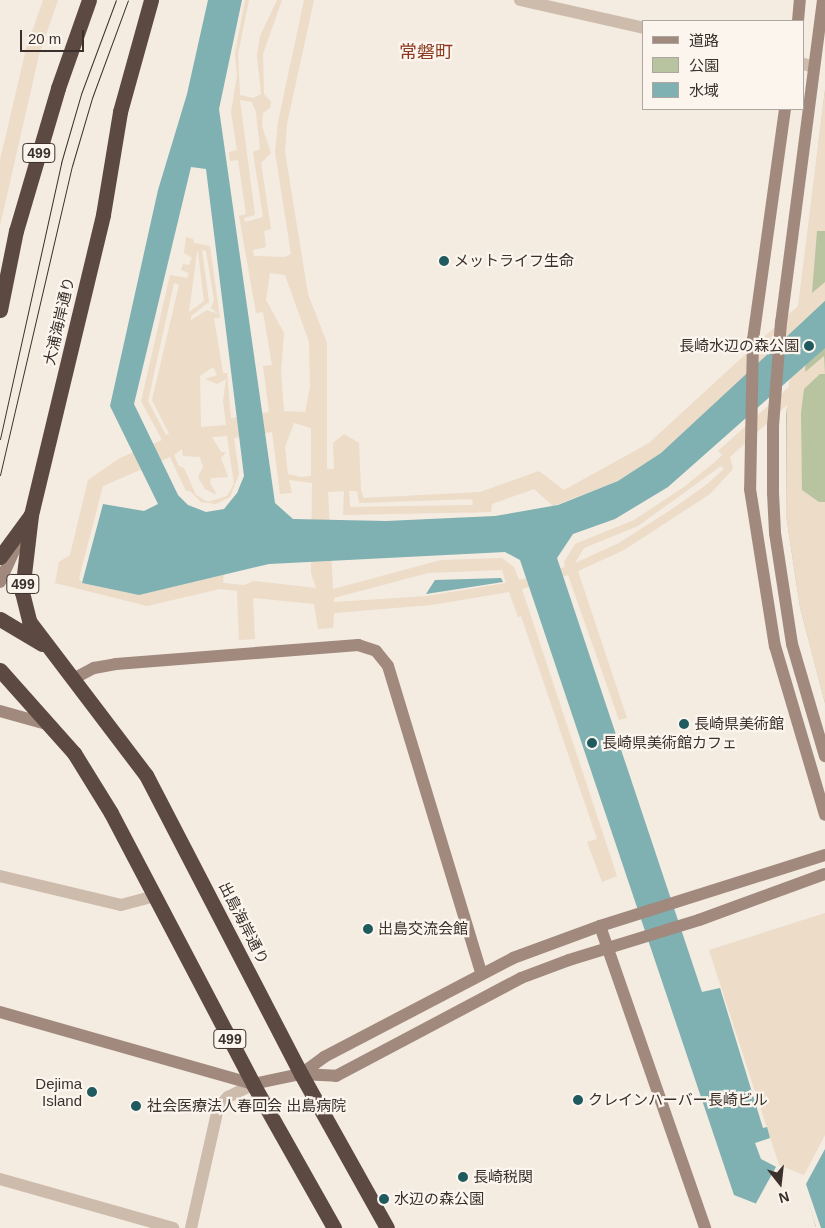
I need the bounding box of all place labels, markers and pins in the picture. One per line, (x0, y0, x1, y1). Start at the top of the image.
place label: メットライフ生命 (454, 252, 574, 270)
marker: メットライフ生命 (438, 255, 450, 267)
place label: 長崎水辺の森公園 (679, 337, 799, 355)
marker: 長崎水辺の森公園 (803, 340, 815, 352)
place label: 長崎県美術館 (694, 715, 784, 733)
marker: 長崎県美術館 (678, 718, 690, 730)
place label: 長崎県美術館カフェ (602, 734, 737, 752)
marker: 長崎県美術館カフェ (586, 737, 598, 749)
place label: 出島交流会館 (378, 920, 468, 938)
marker: 出島交流会館 (362, 923, 374, 935)
place label: Dejima Island (35, 1074, 82, 1109)
marker: Dejima Island (86, 1086, 98, 1098)
place label: クレインハーバー長崎ビル (588, 1091, 768, 1109)
marker: クレインハーバー長崎ビル (572, 1094, 584, 1106)
place label: 社会医療法人春回会 出島病院 (147, 1097, 346, 1115)
marker: 社会医療法人春回会 出島病院 (129, 1099, 143, 1113)
place label: 長崎税関 (473, 1168, 533, 1186)
marker: 長崎税関 (457, 1171, 469, 1183)
place label: 水辺の森公園 (394, 1190, 484, 1208)
marker: 水辺の森公園 (378, 1193, 390, 1205)

